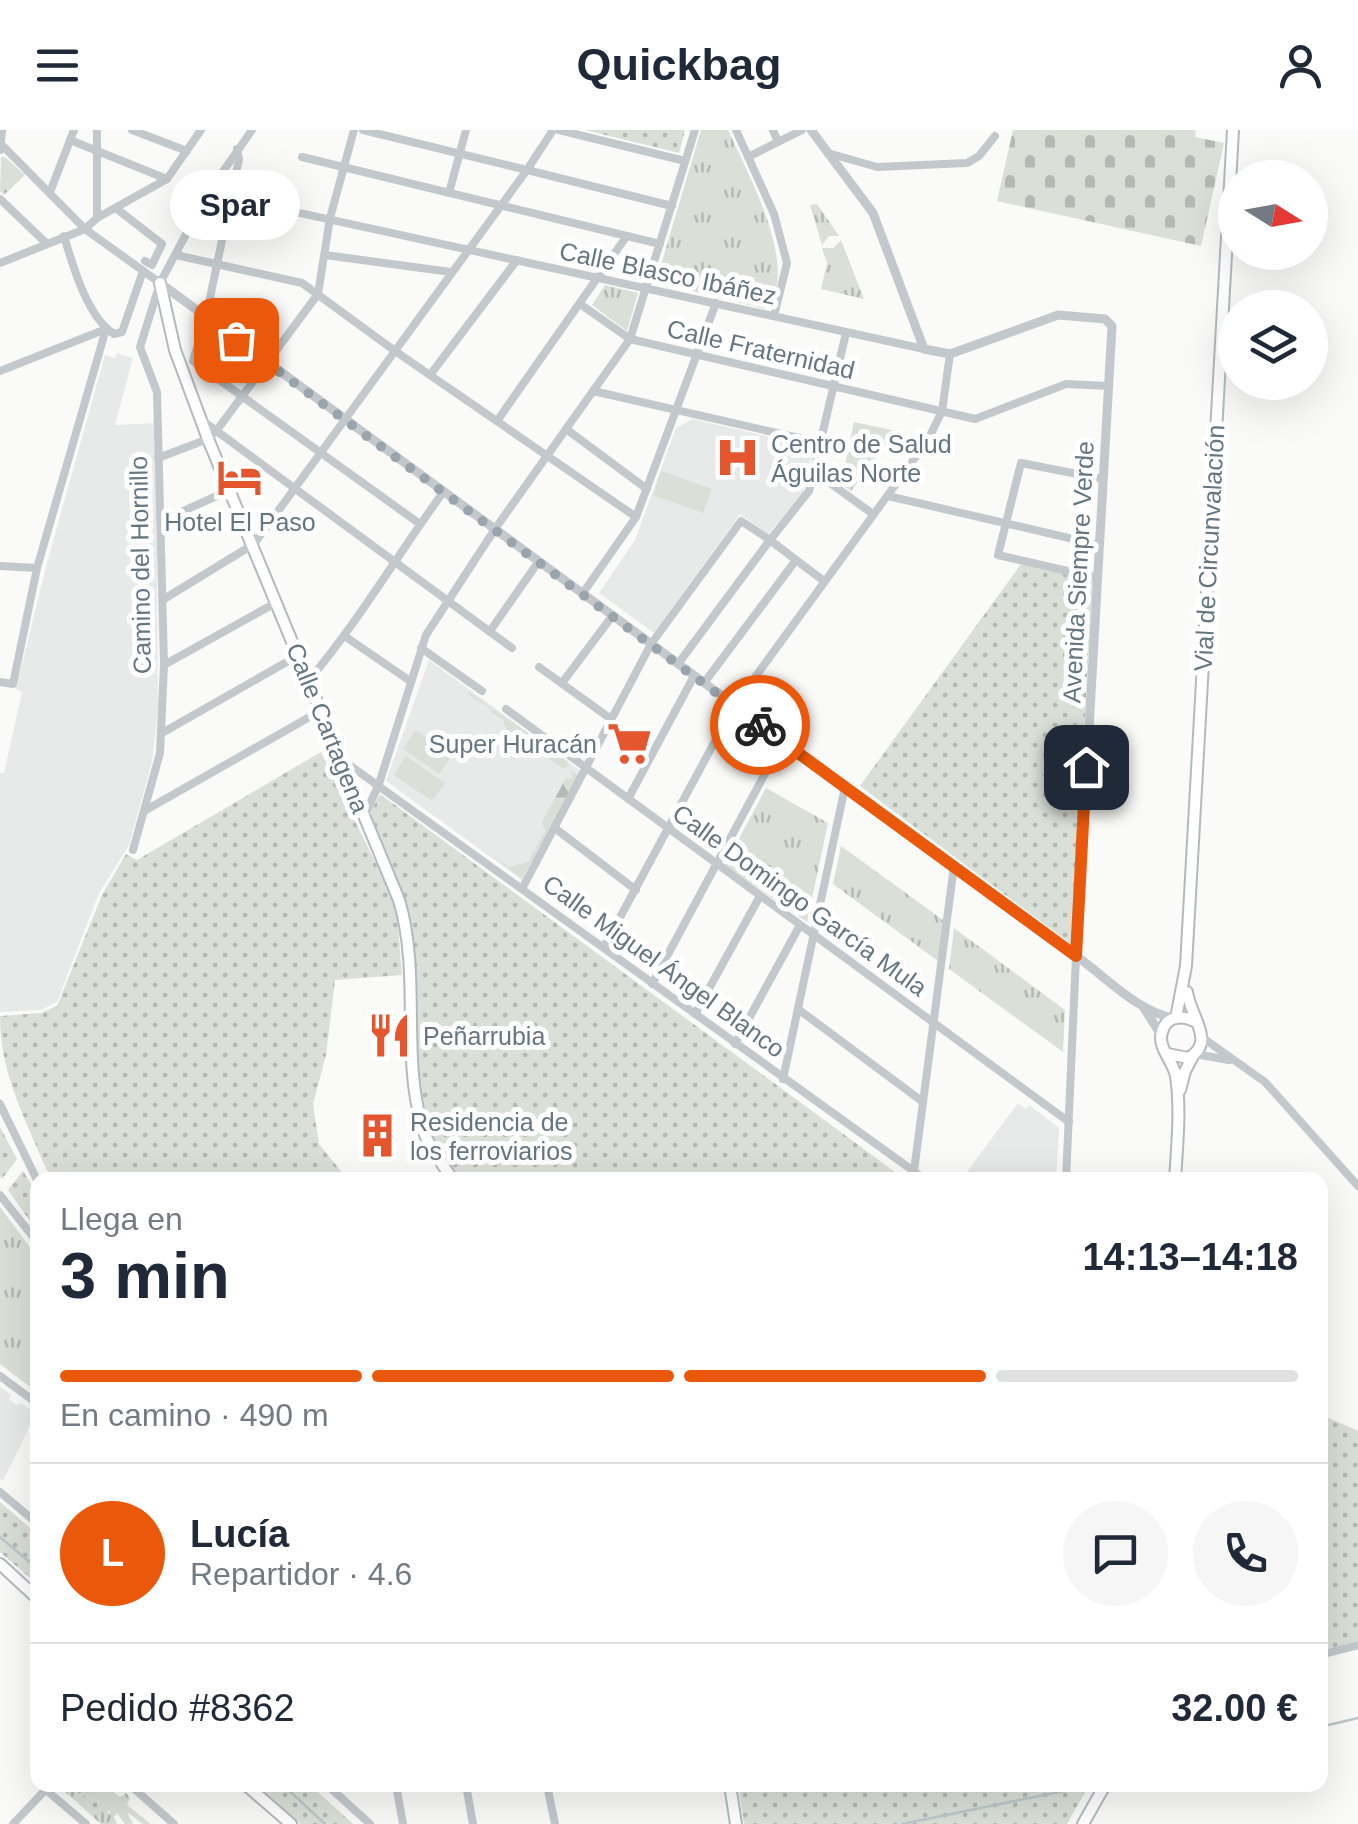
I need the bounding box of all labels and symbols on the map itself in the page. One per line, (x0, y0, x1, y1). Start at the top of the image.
north arrow (1218, 160, 1328, 270)
callout: Spar (171, 170, 301, 240)
street label: Calle Blasco Ibáñez (557, 236, 779, 310)
pin (194, 298, 279, 383)
street label: Calle Fraternidad (664, 314, 858, 384)
street label: Vial de Circunvalación (1189, 424, 1229, 672)
place label: Centro de Salud Águilas Norte (771, 430, 952, 487)
hospital icon: Centro de Salud Águilas Norte (714, 434, 762, 482)
street label: Avenida Siempre Verde (1057, 440, 1099, 704)
hotel icon: Hotel El Paso (216, 454, 264, 502)
street label: Camino del Hornillo (124, 456, 156, 674)
place label: Hotel El Paso (164, 508, 316, 536)
street label: Calle Cartagena (281, 639, 375, 817)
courier (710, 675, 810, 775)
supermarket icon: Super Huracán (606, 720, 654, 768)
pin (1044, 725, 1129, 810)
place label: Super Huracán (429, 730, 597, 758)
street label: Calle Domingo García Mula (668, 798, 933, 1002)
street label: Calle Miguel Ángel Blanco (538, 869, 790, 1063)
restaurant icon: Peñarrubia (366, 1012, 414, 1060)
place label: Peñarrubia (423, 1022, 545, 1050)
place label: Residencia de los ferroviarios (410, 1108, 573, 1165)
building icon: Residencia de los ferroviarios (353, 1112, 401, 1160)

